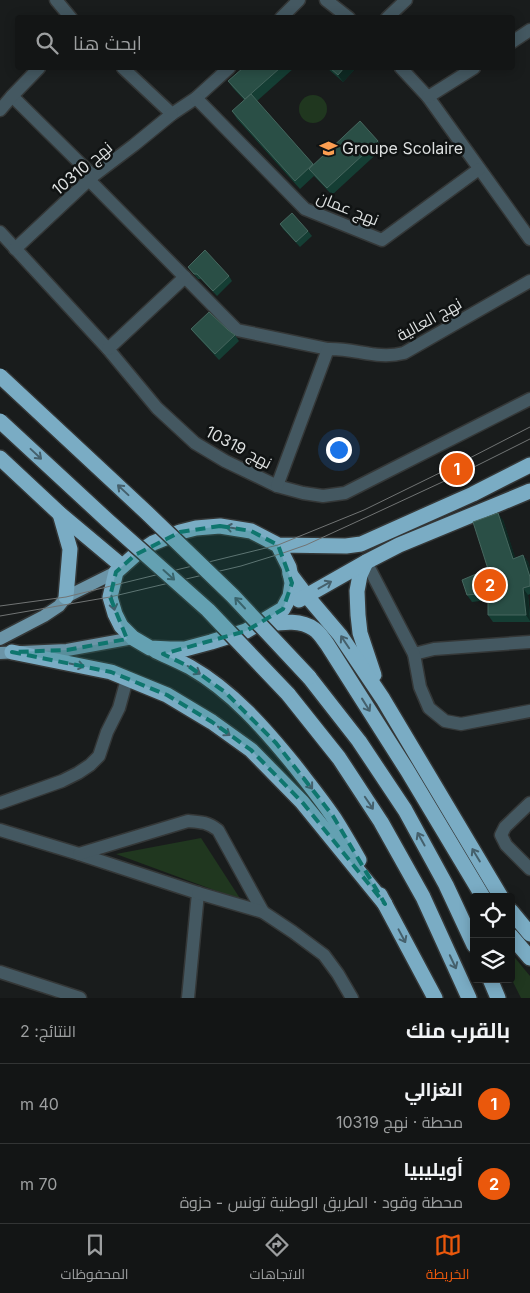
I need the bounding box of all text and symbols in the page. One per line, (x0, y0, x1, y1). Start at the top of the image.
search box (15, 15, 515, 70)
icon: search (33, 29, 61, 57)
text: ابحث هنا (73, 32, 142, 55)
street label: نهج 10310 (48, 137, 117, 200)
school or university icon: Groupe Scolaire (318, 138, 338, 158)
place label: Groupe Scolaire (342, 138, 463, 158)
street label: نهج عمان (313, 187, 382, 231)
street label: نهج العالية (393, 293, 466, 347)
street label: نهج 10319 (201, 421, 276, 475)
your location (326, 437, 352, 463)
one-way arrow (29, 448, 42, 460)
pin: 1 (441, 450, 473, 488)
one-way arrow (116, 484, 129, 496)
one-way arrow (226, 523, 242, 533)
pin: 2 (474, 566, 506, 604)
one-way arrow (162, 569, 175, 581)
one-way arrow (317, 580, 332, 589)
one-way arrow (109, 595, 118, 611)
one-way arrow (234, 597, 246, 609)
one-way arrow (340, 635, 350, 649)
one-way arrow (69, 661, 85, 670)
one-way arrow (186, 665, 200, 675)
one-way arrow (361, 697, 371, 711)
one-way arrow (217, 726, 231, 736)
one-way arrow (303, 776, 314, 789)
one-way arrow (364, 796, 374, 810)
one-way arrow (415, 832, 425, 846)
one-way arrow (470, 849, 480, 863)
map controls (470, 893, 515, 983)
button: locate (470, 893, 515, 938)
one-way arrow (398, 929, 408, 943)
button: layers (470, 938, 515, 983)
one-way arrow (449, 954, 458, 969)
text: بالقرب منك (406, 1018, 510, 1043)
text: النتائج: 2 (20, 1021, 76, 1041)
text: الغزالي (404, 1078, 463, 1101)
text: 40 m (20, 1094, 59, 1114)
text: 1 (491, 1094, 497, 1114)
text: محطة · نهج 10319 (336, 1112, 463, 1132)
text: أويليبيا (404, 1158, 463, 1181)
text: 70 m (20, 1174, 57, 1194)
text: 2 (489, 1174, 499, 1194)
text: محطة وقود · الطريق الوطنية تونس - حزوة (180, 1192, 463, 1212)
tab: المحفوظات (60, 1231, 129, 1287)
tab: الاتجاهات (250, 1231, 305, 1287)
tab: الخريطة (426, 1231, 470, 1287)

